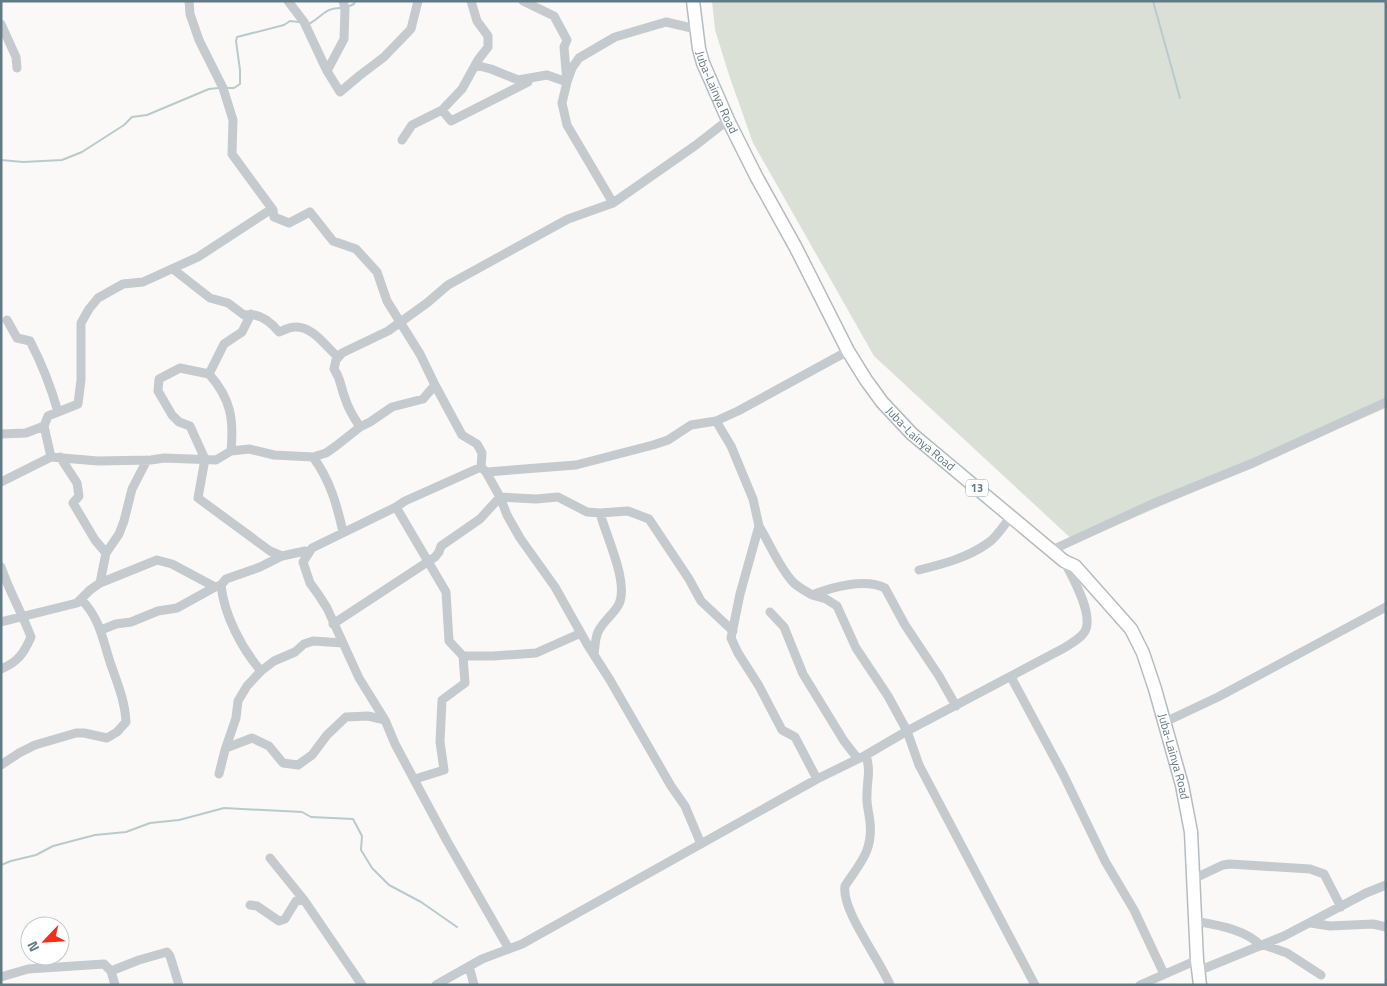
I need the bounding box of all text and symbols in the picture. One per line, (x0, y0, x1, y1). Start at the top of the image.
street label: Juba-Lainya Road (691, 48, 743, 137)
street label: Juba-Lainya Road (881, 402, 960, 475)
road number: 13 (966, 479, 988, 496)
street label: Juba-Lainya Road (1153, 711, 1195, 801)
north arrow (20, 916, 70, 966)
text: N (21, 938, 44, 956)

